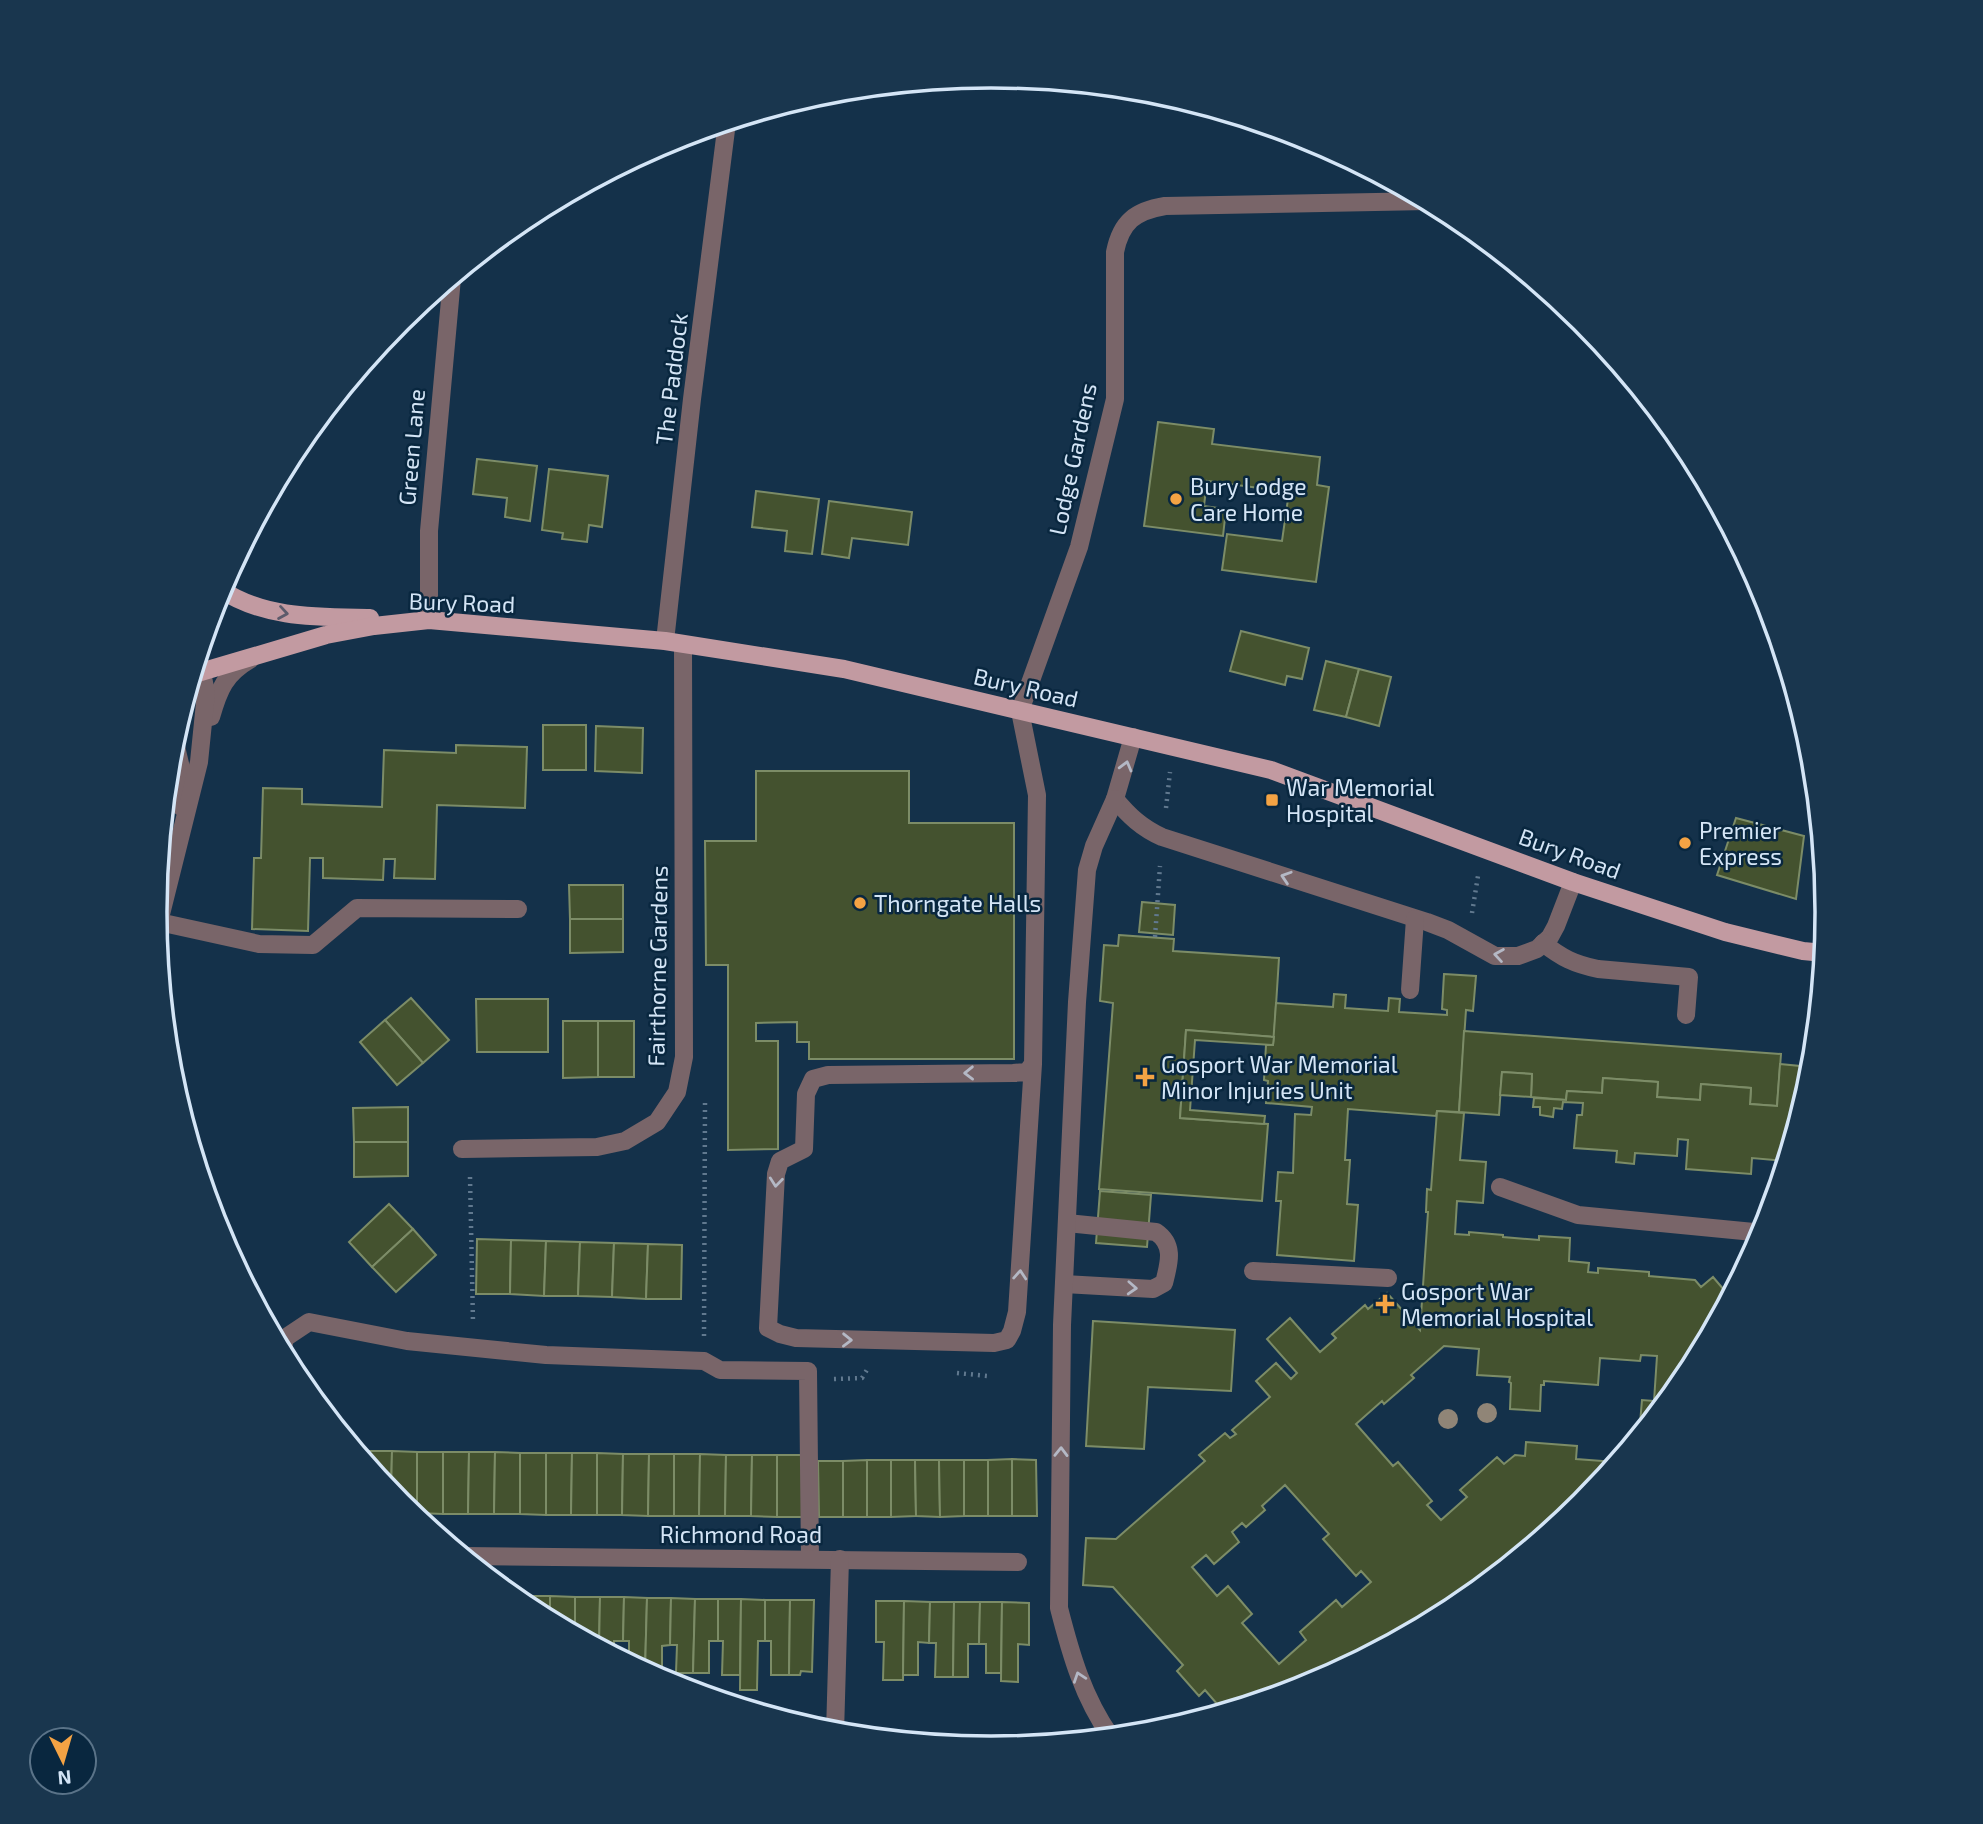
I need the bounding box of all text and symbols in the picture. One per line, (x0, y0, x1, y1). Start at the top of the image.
street label: The Paddock (649, 311, 693, 447)
street label: Lodge Gardens (1042, 380, 1102, 538)
street label: Green Lane (392, 388, 430, 506)
place label: Bury Lodge Care Home (1190, 472, 1307, 526)
marker: Bury Lodge Care Home (1168, 491, 1184, 507)
street label: Bury Road (408, 586, 516, 618)
one-way arrow (277, 606, 289, 621)
street label: Bury Road (971, 661, 1081, 713)
one-way arrow (1118, 760, 1132, 772)
place label: War Memorial Hospital (1286, 773, 1434, 827)
marker: War Memorial Hospital (1264, 792, 1280, 808)
place label: Premier Express (1699, 816, 1782, 870)
street label: Bury Road (1515, 822, 1625, 884)
marker: Premier Express (1677, 835, 1693, 851)
street label: Fairthorne Gardens (641, 865, 673, 1067)
one-way arrow (1281, 871, 1293, 886)
place label: Thorngate Halls (874, 889, 1041, 917)
marker: Thorngate Halls (852, 895, 868, 911)
one-way arrow (1493, 948, 1505, 963)
place label: Gosport War Memorial Minor Injuries Unit (1161, 1050, 1398, 1104)
one-way arrow (963, 1066, 974, 1081)
marker: Gosport War Memorial Minor Injuries Unit (1135, 1067, 1155, 1087)
one-way arrow (769, 1177, 784, 1188)
one-way arrow (1012, 1270, 1027, 1281)
place label: Gosport War Memorial Hospital (1401, 1277, 1593, 1331)
one-way arrow (1127, 1280, 1138, 1295)
marker: Gosport War Memorial Hospital (1375, 1294, 1395, 1314)
one-way arrow (842, 1332, 853, 1347)
one-way arrow (1053, 1447, 1069, 1457)
street label: Richmond Road (660, 1520, 822, 1548)
one-way arrow (1073, 1671, 1087, 1683)
north arrow (28, 1726, 98, 1796)
text: N (57, 1766, 72, 1790)

